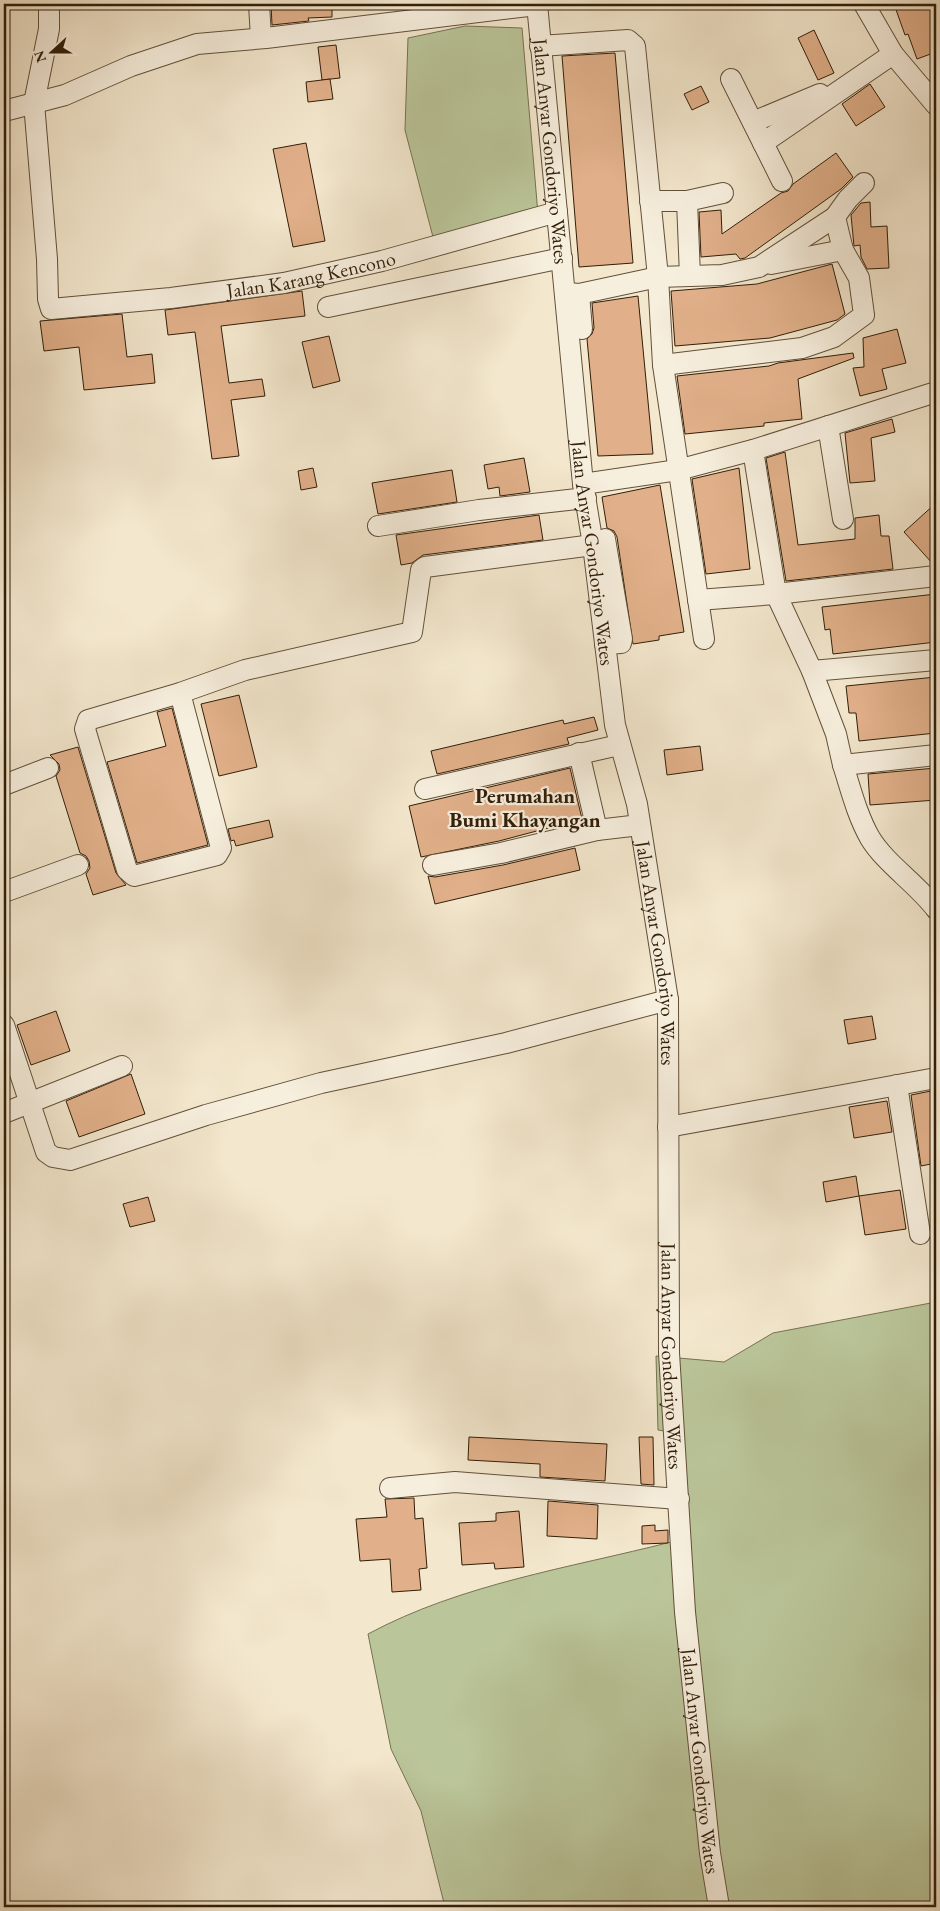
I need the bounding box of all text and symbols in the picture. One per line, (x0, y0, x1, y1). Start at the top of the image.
north arrow (28, 28, 78, 78)
street label: Jalan Anyar Gondoriyo Wates (527, 35, 575, 265)
text: N (29, 48, 50, 65)
street label: Jalan Karang Kencono (223, 245, 399, 304)
street label: Jalan Anyar Gondoriyo Wates (566, 437, 621, 667)
district label: Perumahan Bumi Khayangan (449, 782, 601, 833)
street label: Jalan Anyar Gondoriyo Wates (630, 837, 681, 1066)
street label: Jalan Anyar Gondoriyo Wates (656, 1241, 689, 1470)
street label: Jalan Anyar Gondoriyo Wates (676, 1645, 726, 1876)

